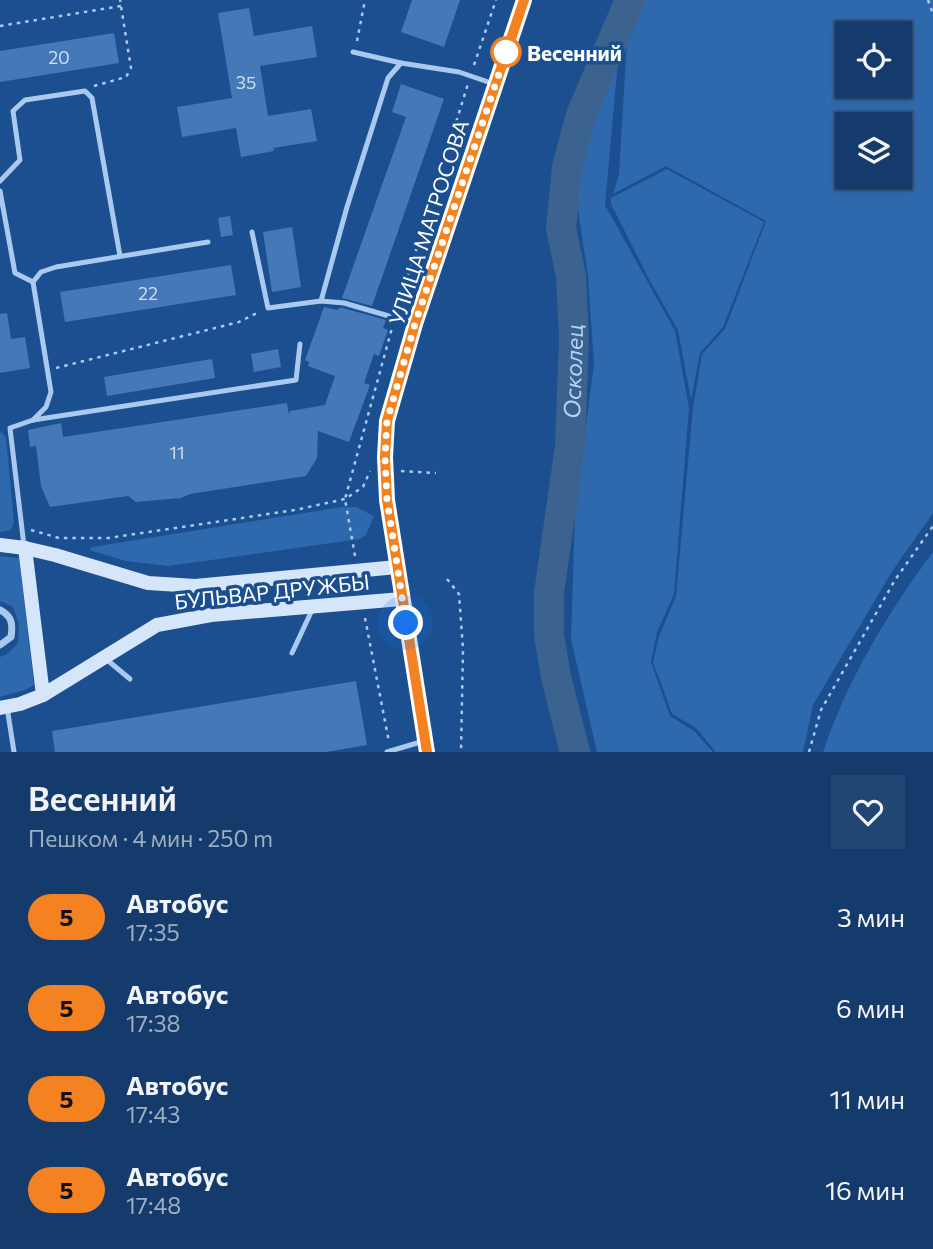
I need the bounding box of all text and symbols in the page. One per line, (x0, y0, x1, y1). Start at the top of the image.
map controls (835, 21, 912, 189)
button: locate (835, 21, 912, 98)
marker: Весенний (491, 37, 521, 67)
place label: Весенний (527, 40, 622, 65)
house number: 20 (48, 46, 70, 68)
house number: 35 (236, 71, 256, 93)
button: layers (835, 112, 912, 189)
street label: УЛИЦА МАТРОСОВА (383, 116, 473, 328)
house number: 22 (138, 282, 158, 304)
water label: Осколец (557, 324, 588, 419)
house number: 11 (169, 441, 185, 463)
street label: БУЛЬВАР ДРУЖБЫ (173, 568, 371, 614)
your location (388, 605, 423, 640)
button: heart (831, 775, 905, 849)
text: Весенний (28, 777, 177, 818)
text: Пешком · 4 мин · 250 m (28, 824, 273, 852)
text: Автобус (126, 887, 228, 918)
text: 3 мин (837, 901, 905, 932)
text: 5 (60, 902, 74, 931)
text: 17:35 (126, 918, 180, 946)
text: Автобус (126, 978, 228, 1009)
text: 6 мин (836, 992, 905, 1023)
text: 5 (60, 993, 74, 1022)
text: 17:38 (126, 1009, 181, 1037)
text: Автобус (126, 1069, 228, 1100)
text: 11 мин (830, 1083, 905, 1114)
text: 5 (60, 1084, 74, 1113)
text: 17:43 (126, 1100, 180, 1128)
text: Автобус (126, 1160, 228, 1191)
text: 16 мин (825, 1174, 905, 1205)
text: 5 (60, 1175, 74, 1204)
text: 17:48 (126, 1191, 181, 1219)

